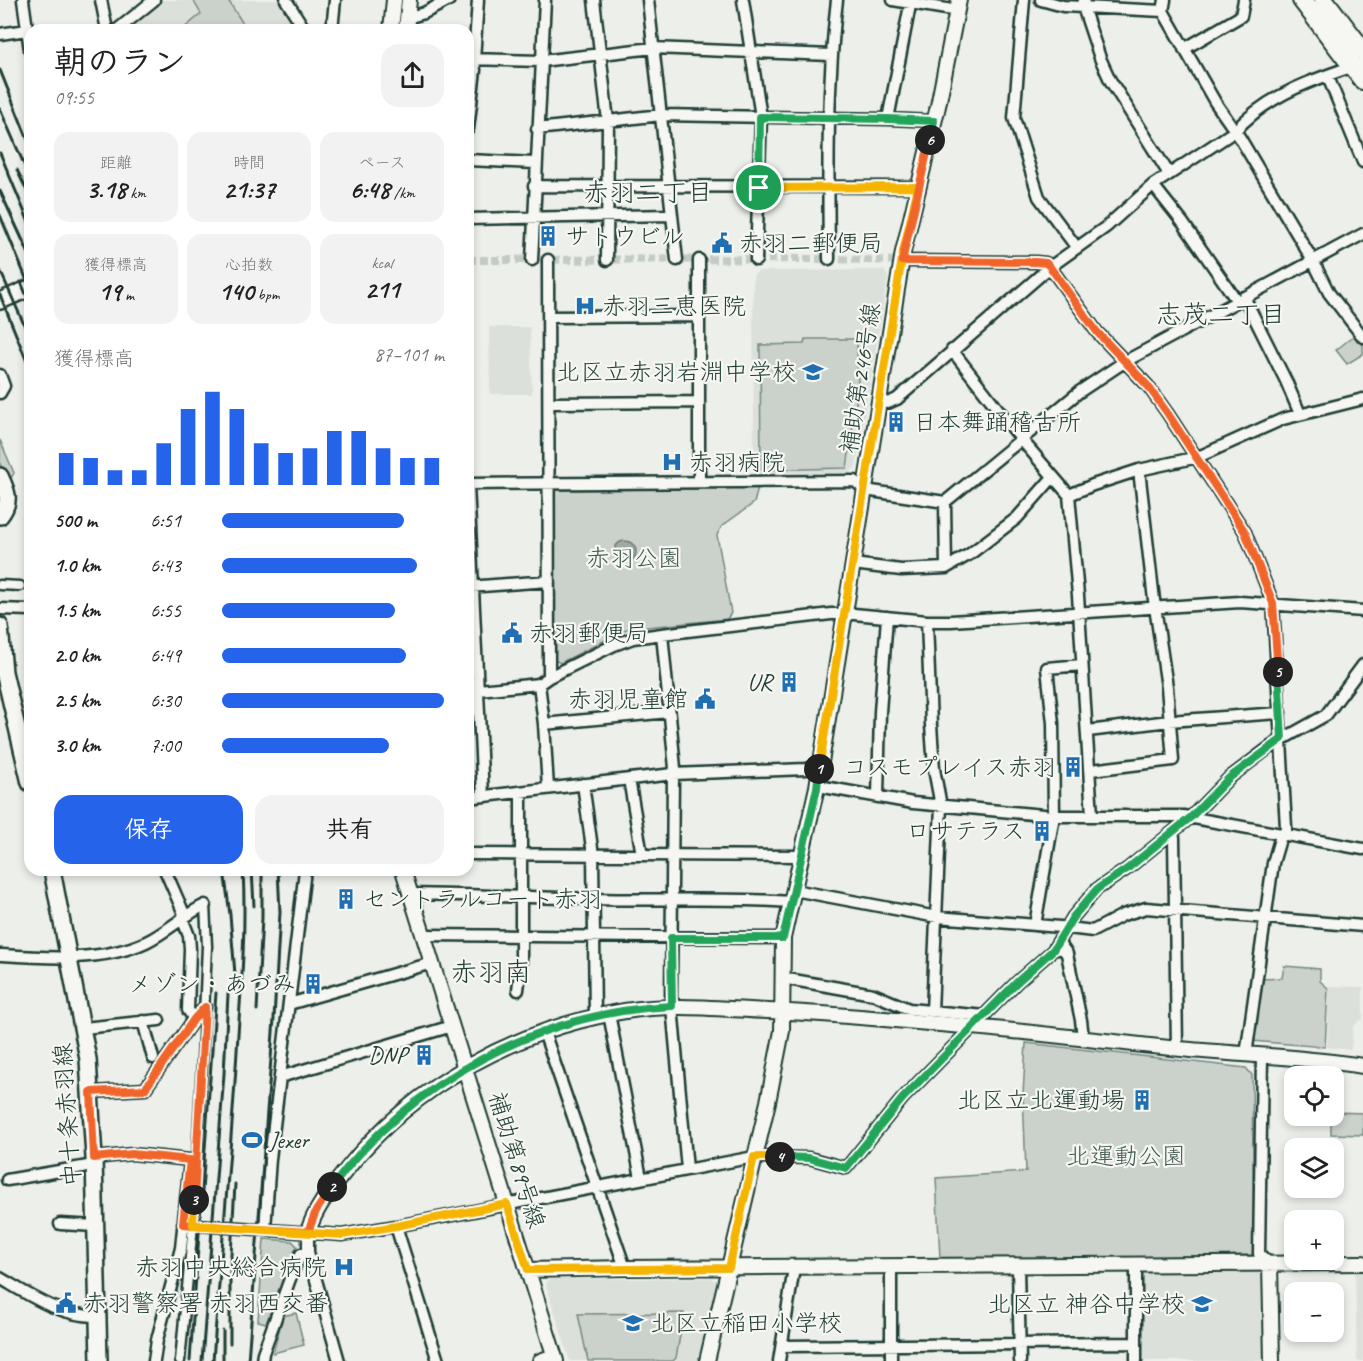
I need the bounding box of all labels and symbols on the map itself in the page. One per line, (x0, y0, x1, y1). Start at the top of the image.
pin: 6 (915, 125, 945, 155)
pin (733, 162, 784, 213)
district label: 赤羽二丁目 (583, 176, 713, 209)
place label: サトウビル (565, 221, 685, 251)
building icon: サトウビル (536, 224, 560, 248)
place label: 赤羽二郵便局 (739, 228, 883, 258)
public building icon: 赤羽二郵便局 (710, 231, 734, 255)
place label: 赤羽三恵医院 (602, 291, 746, 321)
hospital icon: 赤羽三恵医院 (573, 294, 597, 318)
district label: 志茂二丁目 (1156, 298, 1286, 331)
street label: 補助第246号線 (833, 300, 887, 456)
place label: 北区立赤羽岩淵中学校 (556, 357, 796, 387)
school or university icon: 北区立赤羽岩淵中学校 (801, 360, 825, 384)
place label: 日本舞踊稽古所 (913, 407, 1081, 437)
building icon: 日本舞踊稽古所 (884, 410, 908, 434)
place label: 赤羽病院 (689, 447, 785, 477)
hospital icon: 赤羽病院 (660, 450, 684, 474)
park label: 赤羽公園 (586, 543, 682, 573)
place label: 赤羽郵便局 (529, 618, 649, 648)
public building icon: 赤羽郵便局 (500, 621, 524, 645)
pin: 5 (1263, 657, 1293, 687)
place label: UR (747, 667, 775, 697)
building icon: UR (777, 670, 801, 694)
place label: 赤羽児童館 (568, 684, 688, 714)
public building icon: 赤羽児童館 (693, 687, 717, 711)
place label: コスモプレイス赤羽 (843, 752, 1056, 782)
pin: 1 (804, 754, 834, 784)
building icon: コスモプレイス赤羽 (1061, 755, 1085, 779)
place label: ロサテラス (906, 816, 1025, 846)
building icon: ロサテラス (1030, 819, 1054, 843)
place label: セントラルコート赤羽 (363, 884, 602, 914)
building icon: セントラルコート赤羽 (334, 887, 358, 911)
district label: 赤羽南 (451, 955, 532, 989)
place label: メゾン・あづみ (128, 969, 296, 999)
building icon: メゾン・あづみ (301, 972, 325, 996)
place label: DNP (368, 1040, 411, 1070)
street label: 中十条赤羽線 (47, 1042, 87, 1188)
building icon: DNP (412, 1043, 436, 1067)
place label: 北区立北運動場 (957, 1085, 1125, 1115)
street label: 補助第89号線 (482, 1088, 552, 1232)
building icon: 北区立北運動場 (1130, 1088, 1154, 1112)
place label: Jexer (268, 1125, 311, 1155)
sports icon: Jexer (240, 1128, 264, 1152)
park label: 北運動公園 (1066, 1141, 1186, 1171)
pin: 4 (765, 1142, 795, 1172)
pin: 2 (317, 1172, 347, 1202)
pin: 3 (179, 1185, 209, 1215)
place label: 赤羽中央総合病院 (135, 1252, 327, 1282)
hospital icon: 赤羽中央総合病院 (332, 1255, 356, 1279)
place label: 赤羽警察署 赤羽西交番 (83, 1288, 329, 1318)
place label: 北区立 神谷中学校 (987, 1289, 1185, 1319)
public building icon: 赤羽警察署 赤羽西交番 (54, 1291, 78, 1315)
school or university icon: 北区立 神谷中学校 (1190, 1292, 1214, 1316)
place label: 北区立稲田小学校 (650, 1308, 842, 1338)
school or university icon: 北区立稲田小学校 (621, 1311, 645, 1335)

